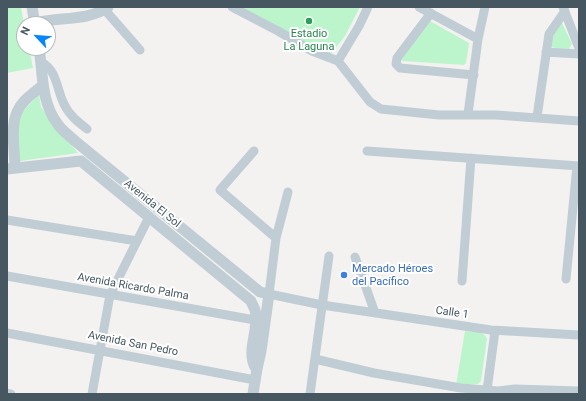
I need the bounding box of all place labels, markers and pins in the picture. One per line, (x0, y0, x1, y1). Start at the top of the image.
marker: Estadio La Laguna (304, 16, 314, 26)
place label: Estadio La Laguna (284, 27, 334, 53)
place label: Mercado Héroes del Pacífico (352, 262, 433, 288)
marker: Mercado Héroes del Pacífico (339, 270, 349, 280)

